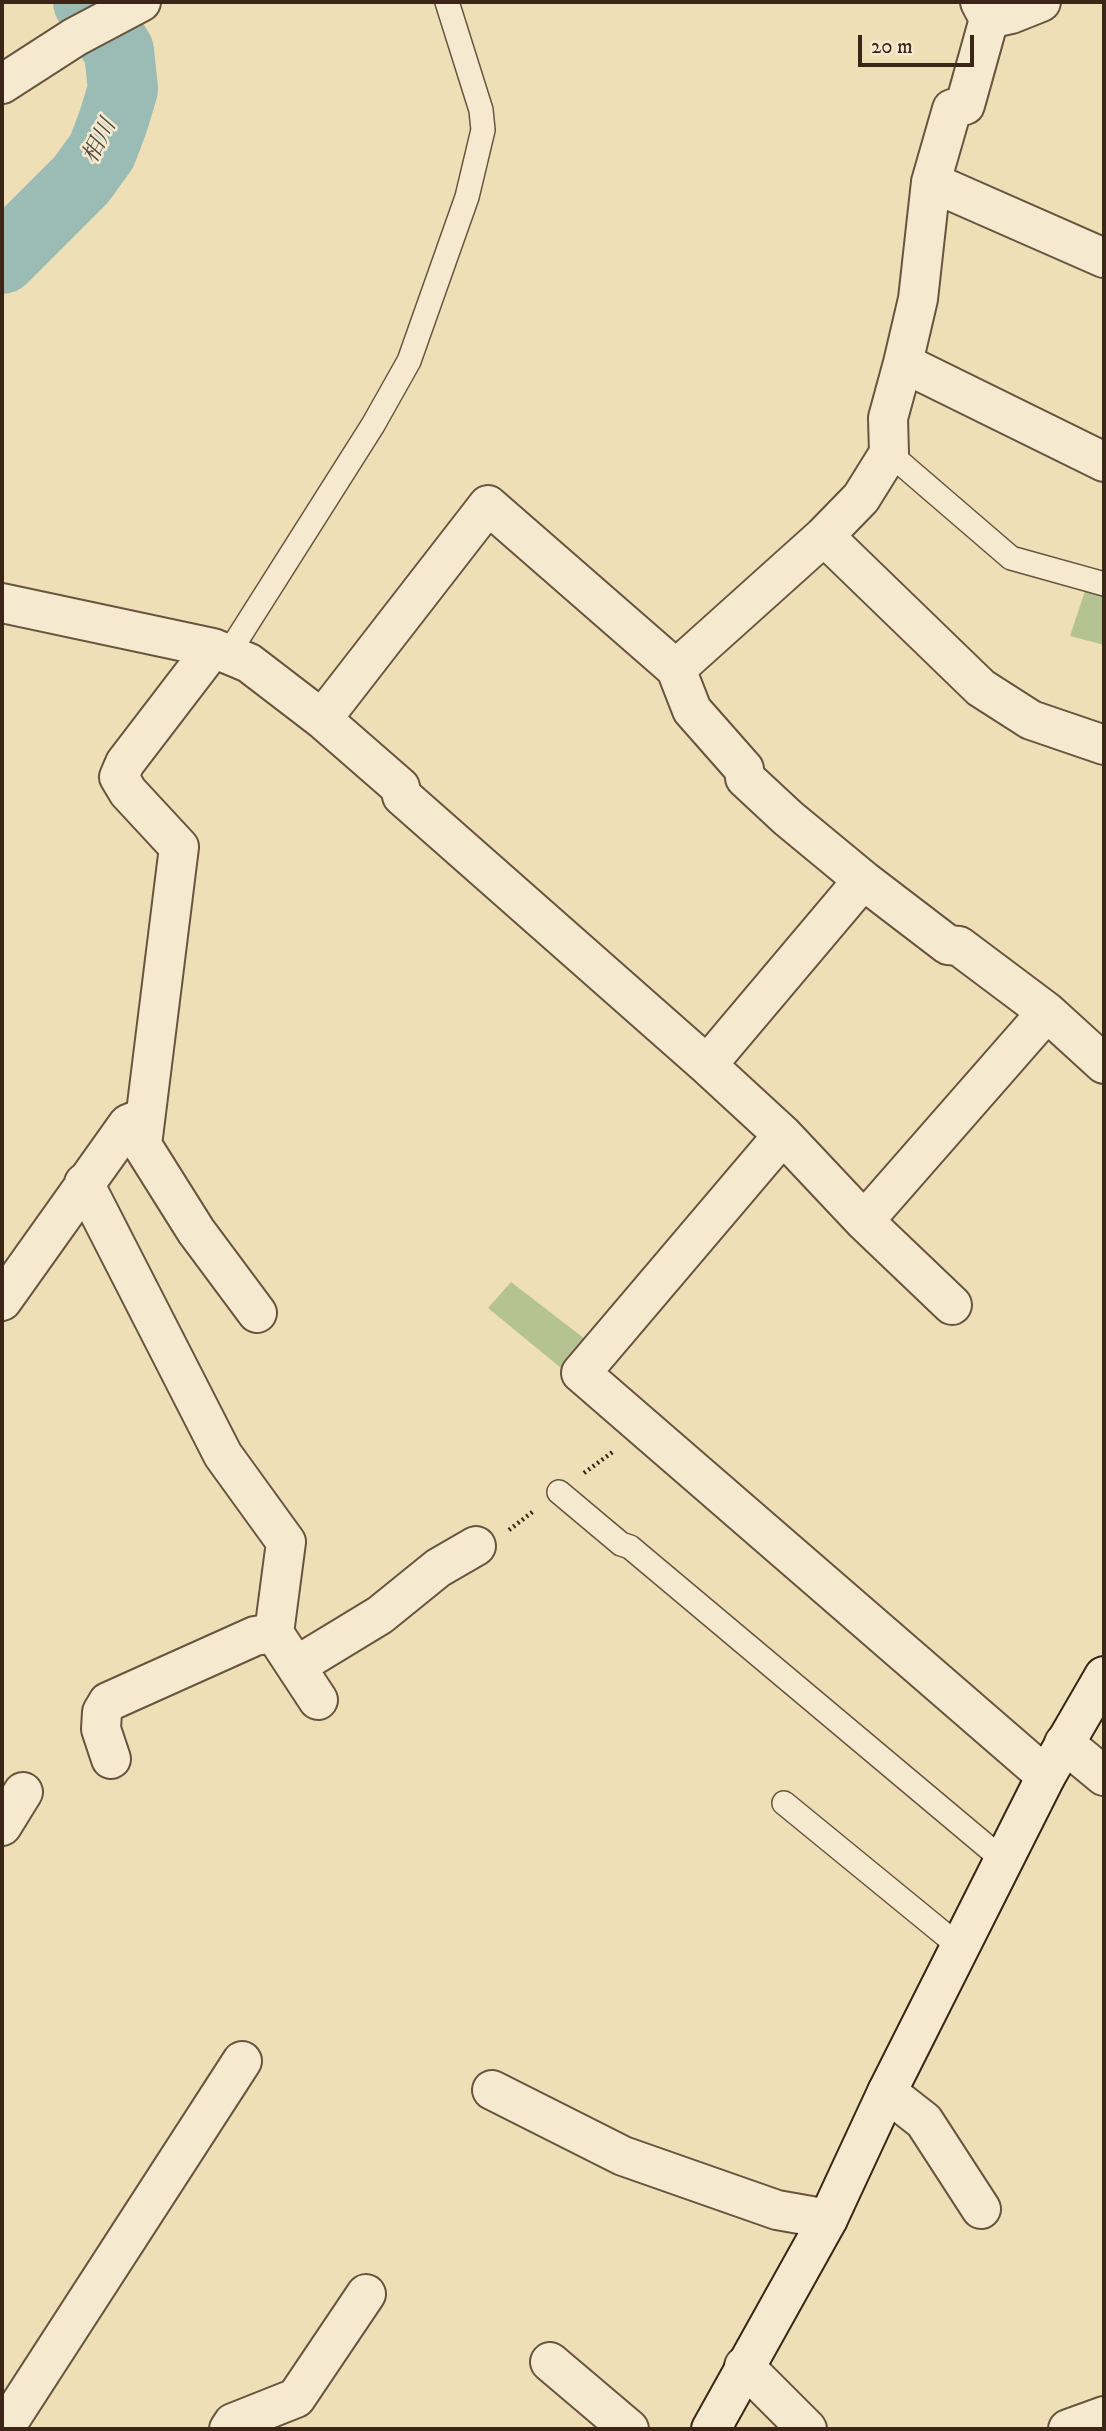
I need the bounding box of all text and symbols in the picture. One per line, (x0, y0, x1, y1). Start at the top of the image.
scale bar (861, 21, 976, 65)
text: 20 m (871, 34, 913, 60)
water label: 相川 (78, 115, 124, 169)

